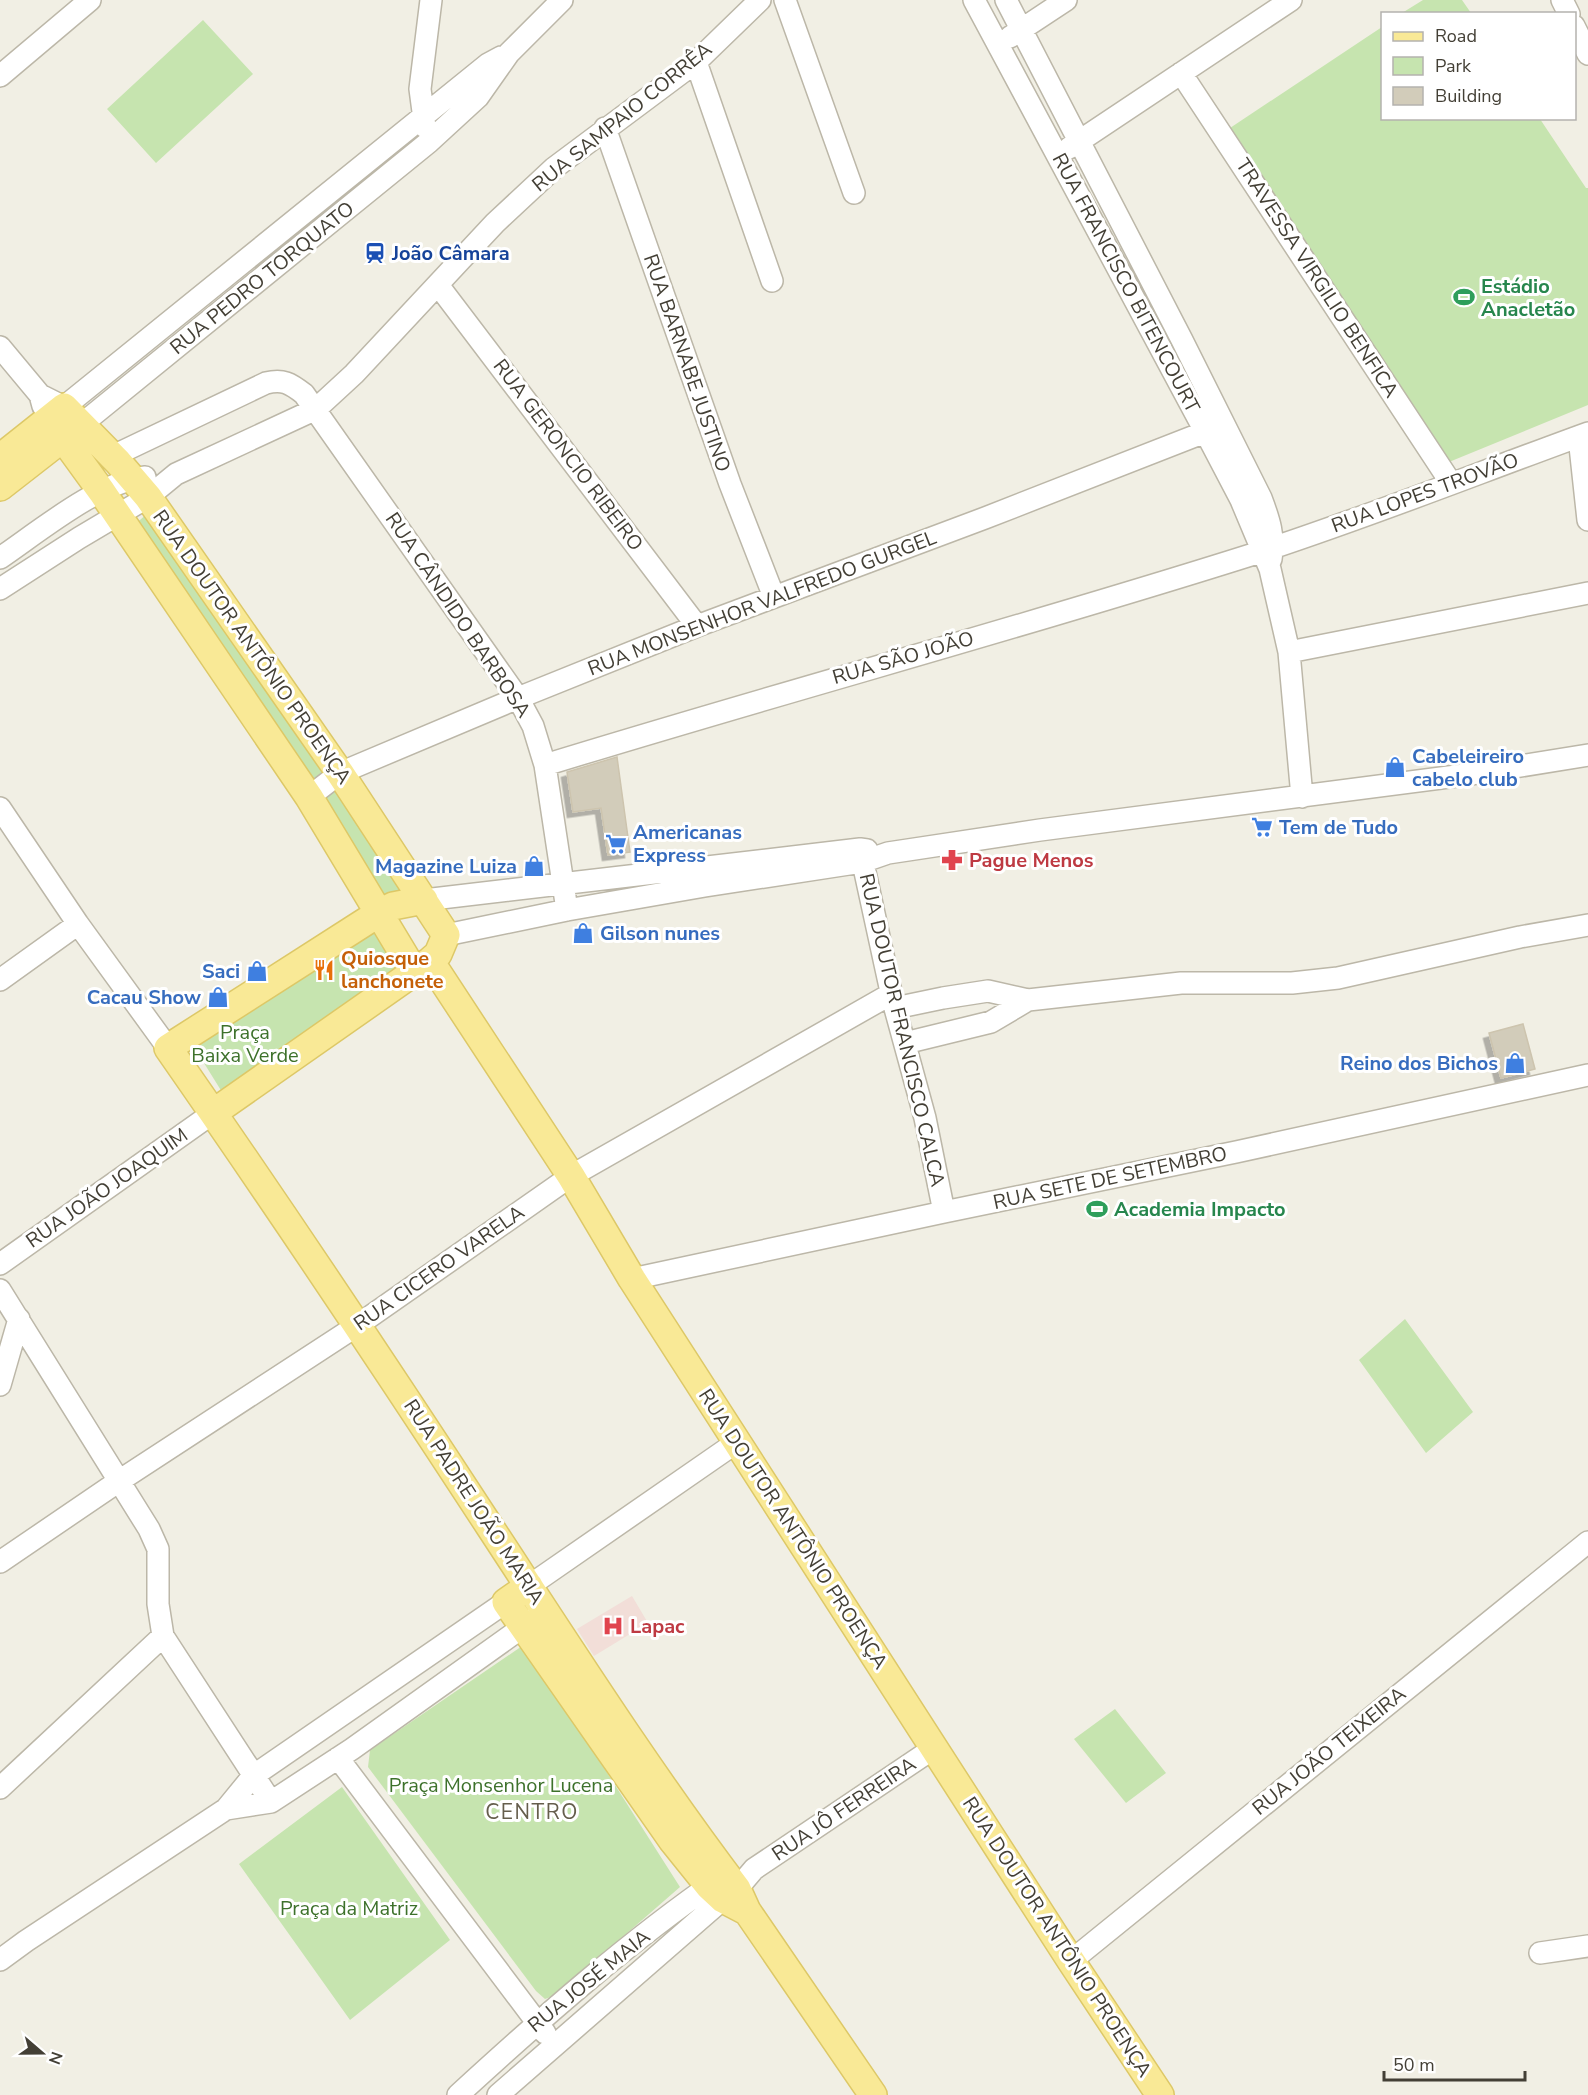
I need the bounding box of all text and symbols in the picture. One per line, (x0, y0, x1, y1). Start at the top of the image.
legend (1381, 12, 1576, 120)
text: Road (1435, 24, 1477, 48)
street label: RUA SAMPAIO CORRÊA (526, 36, 718, 198)
text: Park (1435, 54, 1472, 78)
text: Building (1435, 84, 1502, 108)
street label: RUA FRANCISCO BITENCOURT (1046, 148, 1206, 418)
street label: TRAVESSA VIRGILIO BENFICA (1229, 153, 1405, 403)
street label: RUA PEDRO TORQUATO (164, 195, 360, 361)
place label: João Câmara (391, 240, 510, 267)
station icon: João Câmara (363, 241, 387, 265)
street label: RUA BARNABE JUSTINO (637, 250, 737, 476)
place label: Estádio Anacletão (1481, 273, 1575, 323)
sports icon: Estádio Anacletão (1452, 285, 1476, 309)
street label: RUA GERONCIO RIBEIRO (487, 354, 649, 556)
street label: RUA LOPES TROVÃO (1328, 447, 1522, 539)
street label: RUA DOUTOR ANTÔNIO PROENÇA (147, 504, 358, 790)
street label: RUA CÂNDIDO BARBOSA (379, 507, 537, 723)
street label: RUA MONSENHOR VALFREDO GURGEL (584, 524, 940, 682)
street label: RUA SÃO JOÃO (829, 625, 977, 691)
place label: Cabeleireiro cabelo club (1412, 743, 1524, 793)
shop icon: Cabeleireiro cabelo club (1383, 755, 1407, 779)
place label: Tem de Tudo (1279, 814, 1398, 841)
supermarket icon: Tem de Tudo (1250, 815, 1274, 839)
place label: Americanas Express (633, 819, 742, 869)
supermarket icon: Americanas Express (604, 832, 628, 856)
place label: Pague Menos (969, 847, 1094, 874)
pharmacy icon: Pague Menos (940, 848, 964, 872)
place label: Magazine Luiza (375, 853, 517, 880)
shop icon: Magazine Luiza (522, 854, 546, 878)
street label: RUA DOUTOR FRANCISCO CALCA (853, 871, 951, 1190)
place label: Gilson nunes (600, 920, 720, 947)
shop icon: Gilson nunes (571, 921, 595, 945)
place label: Quiosque lanchonete (341, 945, 444, 995)
place label: Saci (202, 958, 240, 985)
restaurant icon: Quiosque lanchonete (312, 958, 336, 982)
shop icon: Saci (245, 959, 269, 983)
place label: Cacau Show (87, 984, 201, 1011)
shop icon: Cacau Show (206, 985, 230, 1009)
park label: Praça Baixa Verde (191, 1019, 299, 1069)
place label: Reino dos Bichos (1340, 1050, 1498, 1077)
shop icon: Reino dos Bichos (1503, 1051, 1527, 1075)
street label: RUA JOÃO JOAQUIM (21, 1122, 193, 1254)
street label: RUA SETE DE SETEMBRO (991, 1140, 1229, 1216)
place label: Academia Impacto (1114, 1196, 1286, 1223)
sports icon: Academia Impacto (1085, 1197, 1109, 1221)
street label: RUA CICERO VARELA (348, 1199, 530, 1337)
street label: RUA DOUTOR ANTÔNIO PROENÇA (692, 1384, 894, 1675)
street label: RUA PADRE JOÃO MARIA (397, 1394, 551, 1610)
place label: Lapac (630, 1613, 685, 1640)
hospital icon: Lapac (601, 1614, 625, 1638)
street label: RUA JOÃO TEIXEIRA (1247, 1680, 1412, 1821)
street label: RUA JÔ FERREIRA (767, 1750, 922, 1867)
park label: Praça Monsenhor Lucena (389, 1772, 613, 1799)
street label: RUA DOUTOR ANTÔNIO PROENÇA (956, 1792, 1158, 2083)
district label: CENTRO (485, 1798, 579, 1826)
park label: Praça da Matriz (280, 1895, 418, 1922)
street label: RUA JOSÉ MAIA (522, 1923, 656, 2039)
north arrow (12, 2023, 72, 2083)
scale bar (1384, 2044, 1525, 2082)
text: N (43, 2048, 68, 2067)
text: 50 m (1393, 2053, 1435, 2077)

